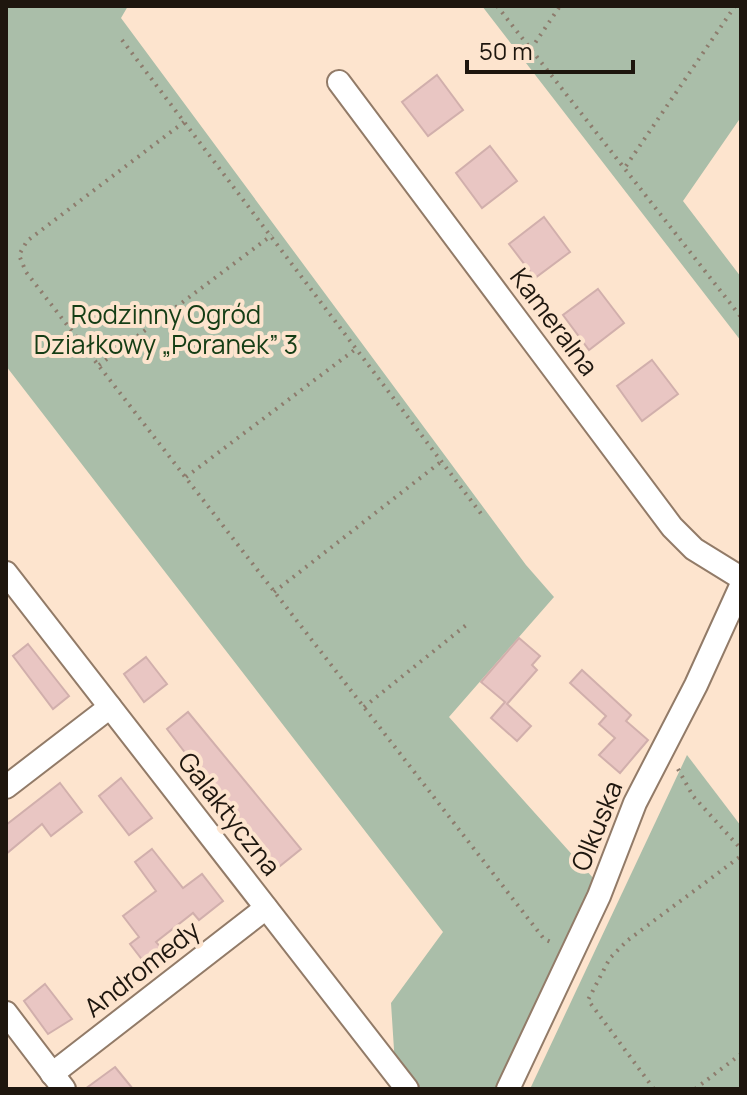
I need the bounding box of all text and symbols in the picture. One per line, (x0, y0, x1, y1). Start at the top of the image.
scale bar (467, 24, 633, 74)
text: 50 m (479, 34, 533, 67)
street label: Kameralna (502, 260, 607, 383)
park label: Rodzinny Ogród Działkowy „Poranek” 3 (34, 296, 298, 362)
street label: Galaktyczna (170, 744, 289, 883)
street label: Olkuska (562, 775, 630, 876)
street label: Andromedy (76, 911, 207, 1025)

